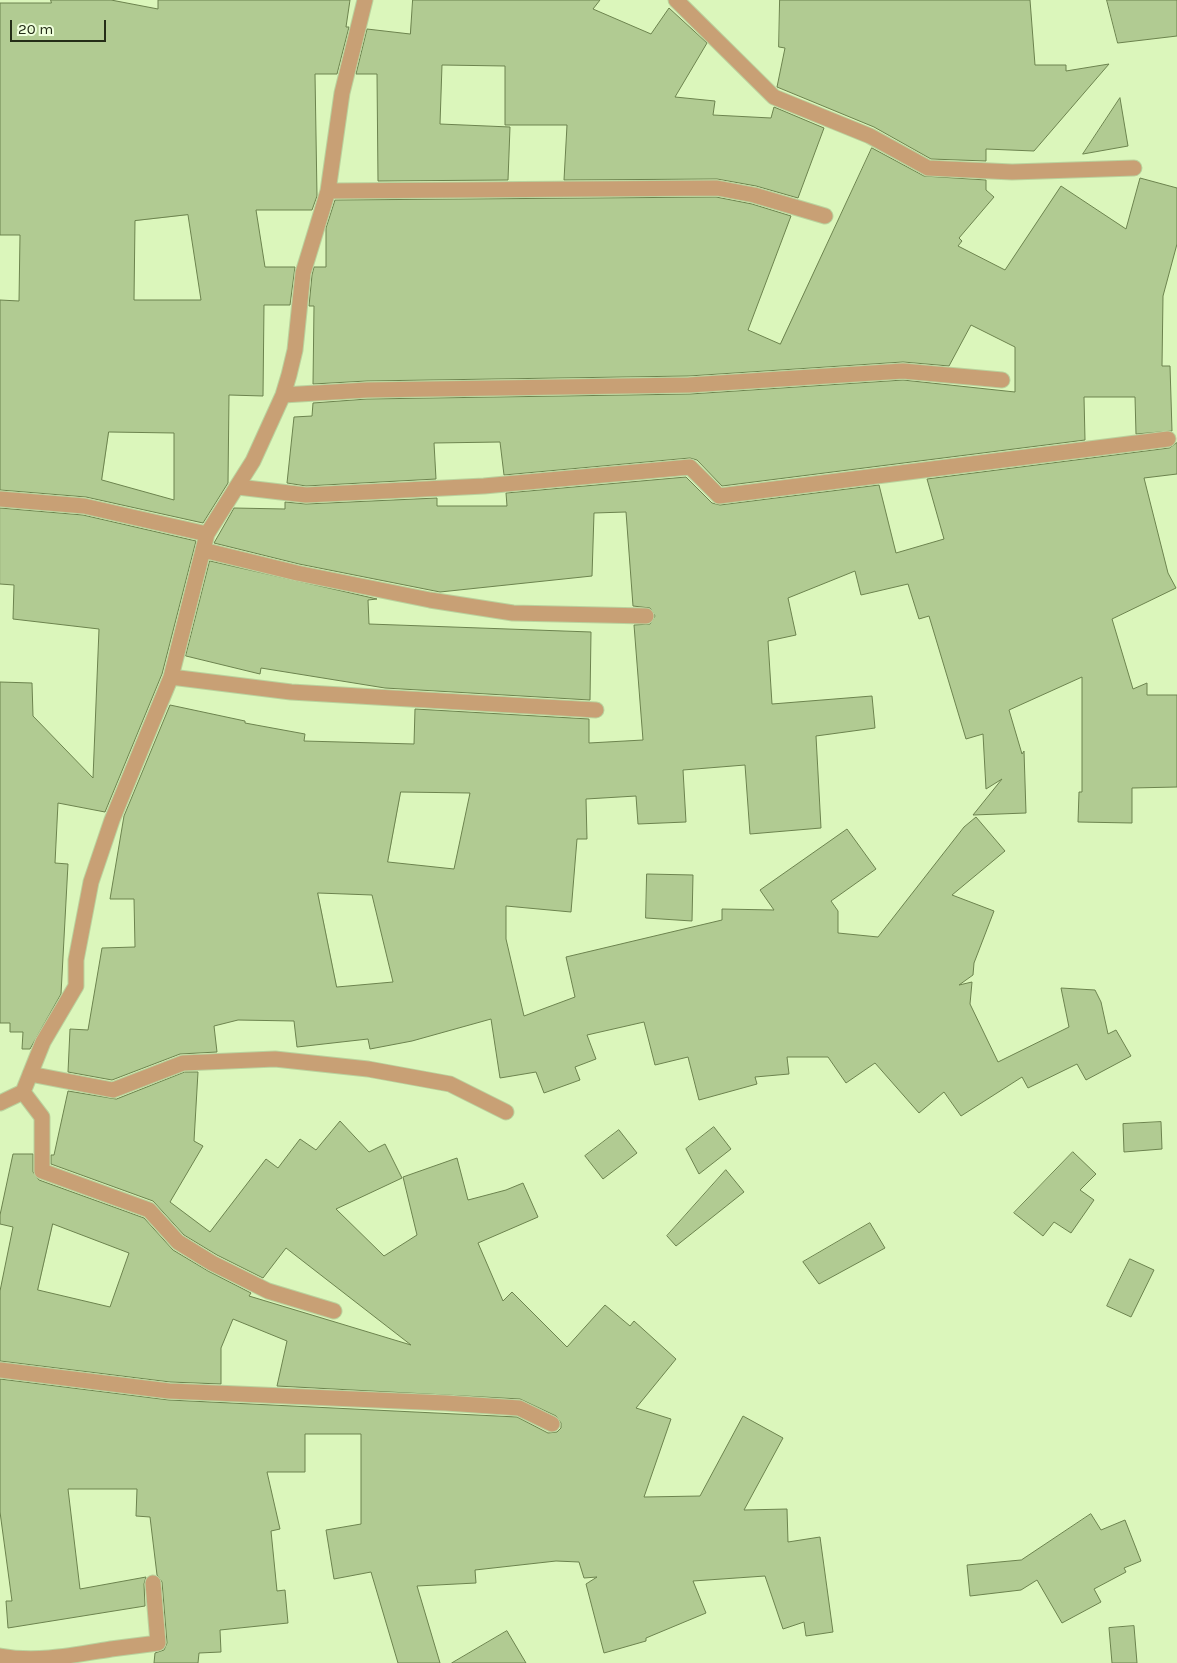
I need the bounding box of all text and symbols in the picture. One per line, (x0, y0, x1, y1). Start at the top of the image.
scale bar (12, 10, 109, 42)
text: 20 m (18, 20, 53, 38)

